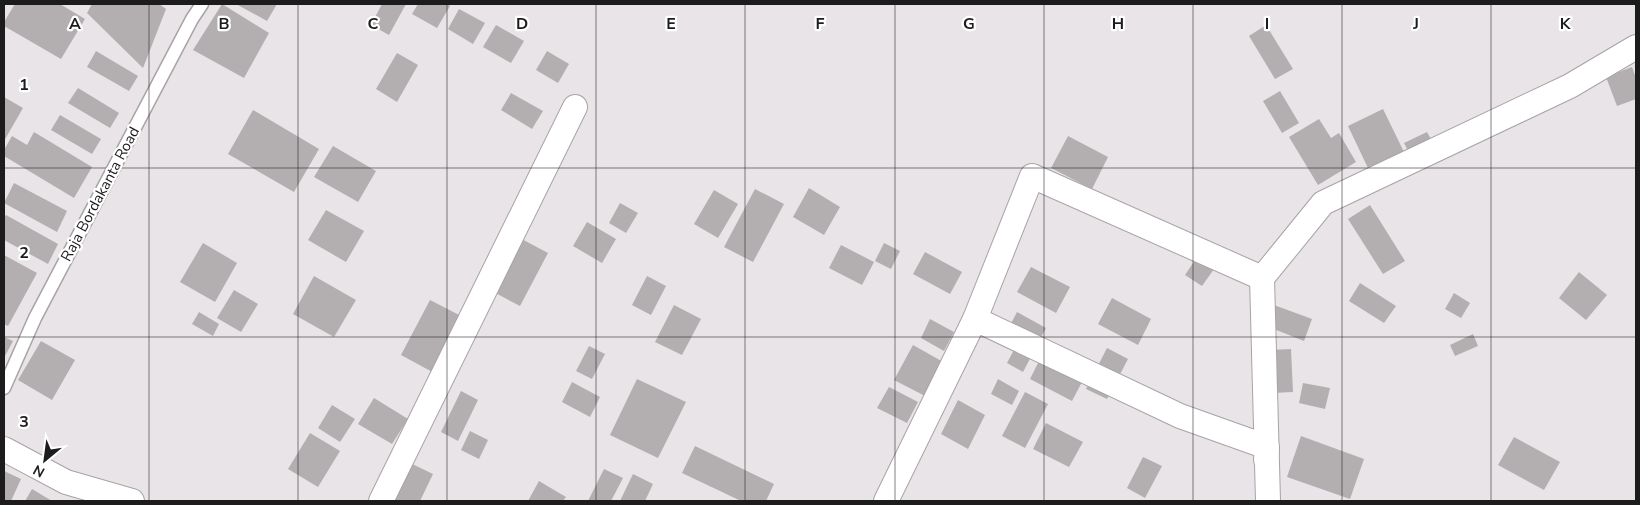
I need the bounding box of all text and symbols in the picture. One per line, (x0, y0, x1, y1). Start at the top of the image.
text: A (69, 13, 81, 35)
text: B (218, 13, 230, 35)
text: C (368, 13, 379, 35)
text: D (516, 13, 528, 35)
text: E (666, 13, 676, 35)
text: F (816, 13, 825, 35)
text: G (963, 13, 975, 35)
text: H (1112, 13, 1124, 35)
text: I (1265, 13, 1269, 35)
text: J (1412, 13, 1419, 35)
text: K (1560, 13, 1572, 35)
text: 1 (19, 74, 29, 96)
street label: Raja Bordakanta Road (56, 123, 144, 265)
text: 2 (19, 242, 29, 264)
text: 3 (19, 411, 29, 433)
north arrow (20, 435, 70, 485)
text: N (30, 460, 48, 482)

